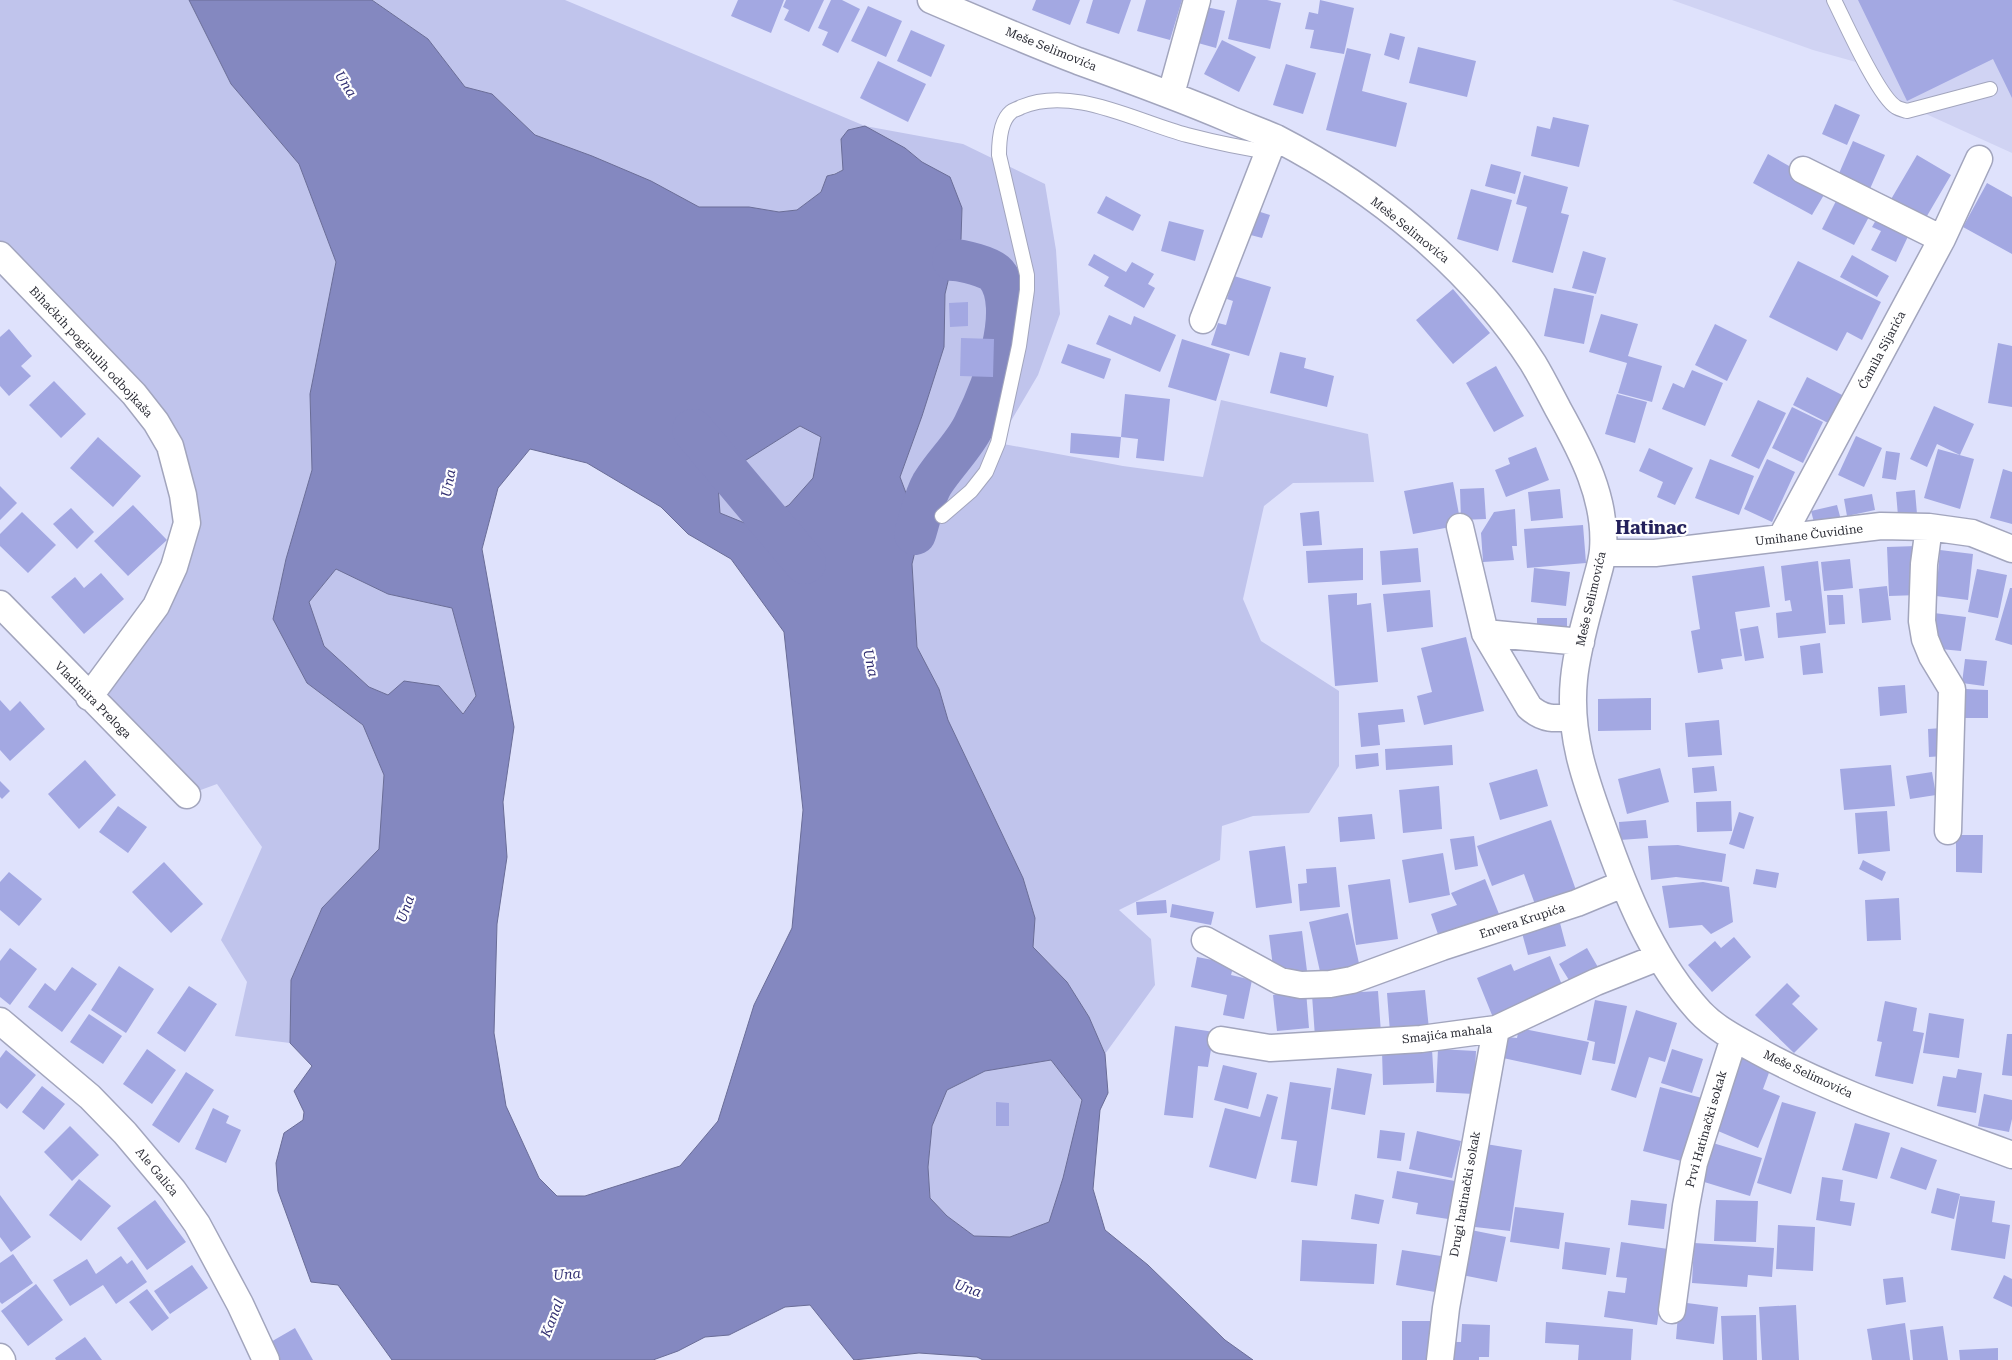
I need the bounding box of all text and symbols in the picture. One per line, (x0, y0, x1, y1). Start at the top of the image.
street label: Meše Selimovića (1003, 24, 1099, 74)
water label: Una (332, 68, 360, 100)
street label: Meše Selimovića (1368, 194, 1452, 266)
street label: Bihaćkih poginulih odbojkaša (27, 284, 156, 421)
street label: Ćamila Sijarića (1856, 308, 1909, 391)
water label: Una (438, 468, 458, 498)
district label: Hatinac (1615, 517, 1687, 538)
street label: Umihane Čuvidine (1754, 521, 1864, 549)
street label: Meše Selimovića (1573, 550, 1609, 648)
water label: Una (860, 648, 882, 678)
street label: Vladimira Preloga (52, 659, 135, 742)
water label: Una (393, 893, 417, 925)
street label: Envera Krupića (1478, 900, 1567, 941)
street label: Smajića mahala (1401, 1021, 1493, 1046)
street label: Meše Selimovića (1761, 1047, 1855, 1101)
street label: Prvi Hatinački sokak (1683, 1069, 1729, 1189)
street label: Drugi hatinački sokak (1447, 1130, 1483, 1258)
street label: Ale Galića (133, 1145, 182, 1199)
water label: Una (552, 1265, 582, 1283)
water label: Una (952, 1276, 984, 1300)
water label: Kanal (537, 1297, 567, 1340)

